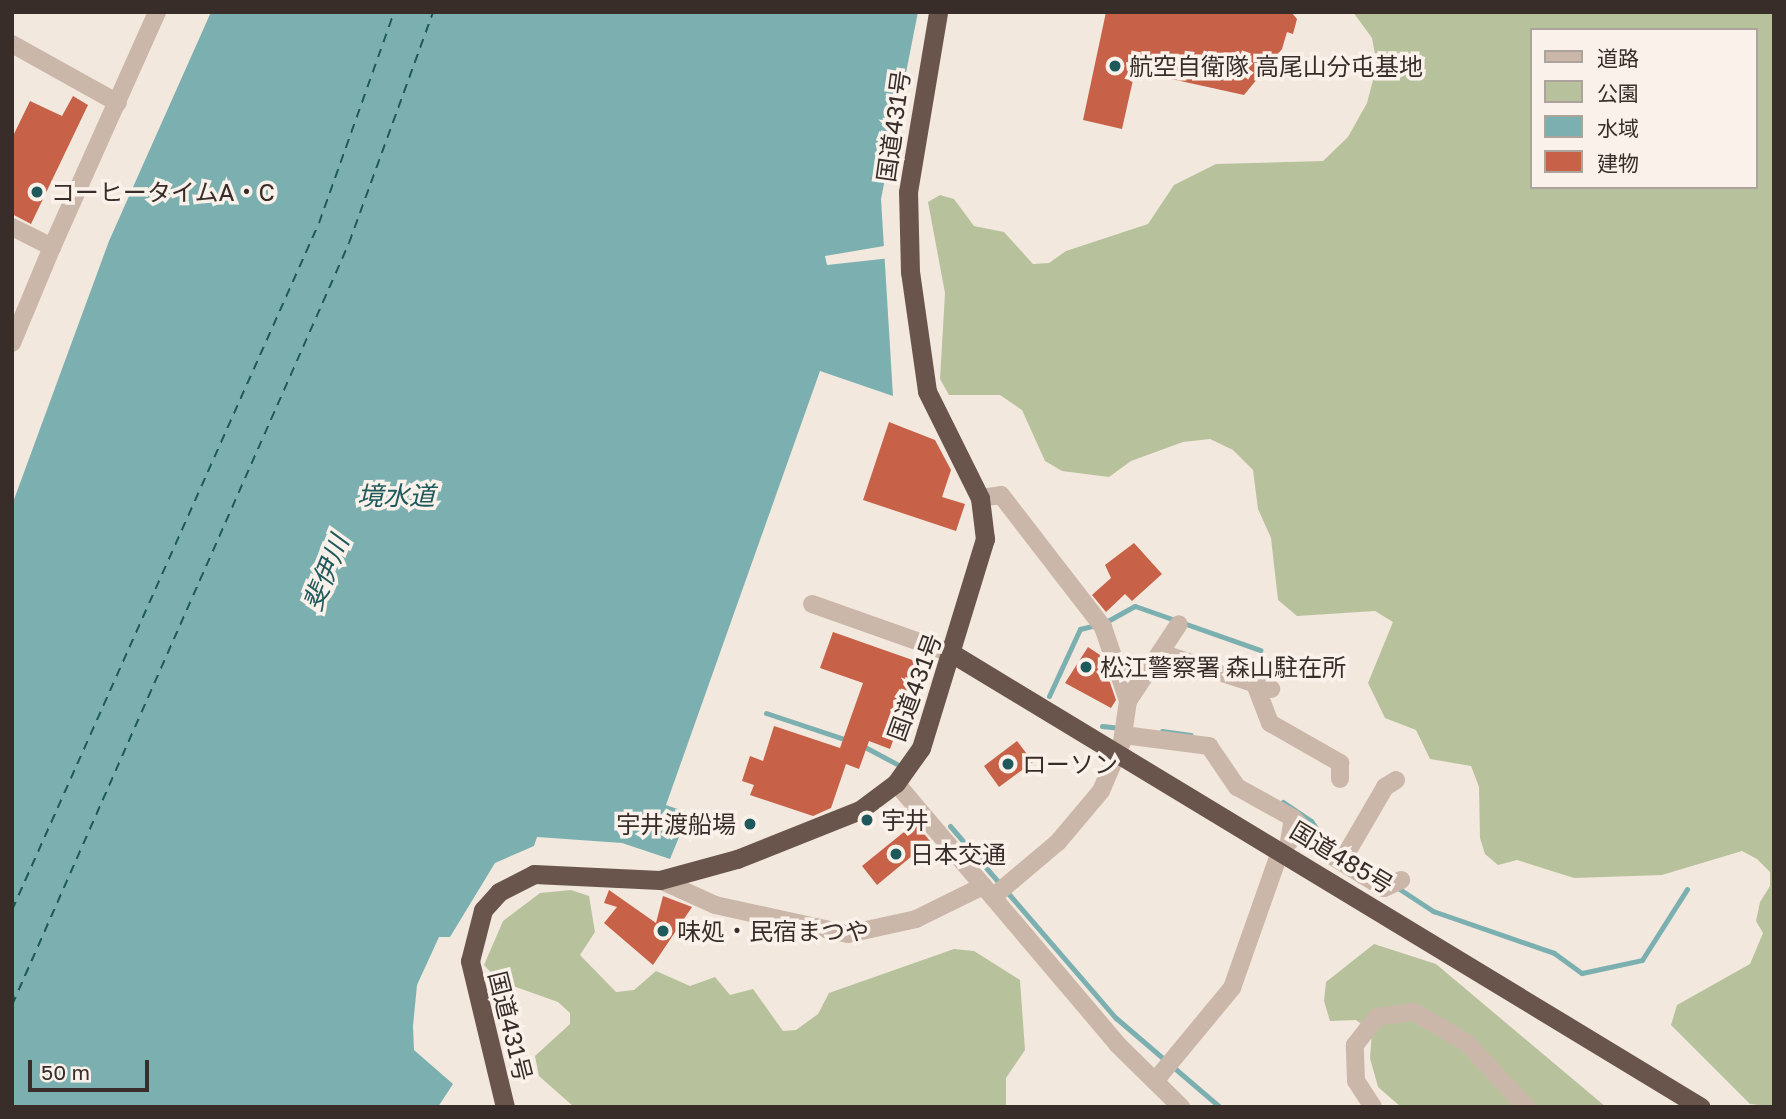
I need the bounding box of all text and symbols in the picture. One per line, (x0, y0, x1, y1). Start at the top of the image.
legend (1530, 28, 1758, 189)
text: 道路 (1597, 45, 1639, 71)
place label: 航空自衛隊 高尾山分屯基地 (1129, 52, 1423, 80)
marker: 航空自衛隊 高尾山分屯基地 (1107, 58, 1123, 74)
street label: 国道431号 (871, 68, 915, 184)
text: 公園 (1597, 80, 1639, 106)
text: 水域 (1597, 115, 1639, 141)
text: 建物 (1597, 150, 1639, 176)
place label: コーヒータイムA・C (51, 178, 275, 206)
marker: コーヒータイムA・C (29, 184, 45, 200)
water label: 境水道 (357, 480, 435, 512)
water label: 斐伊川 (297, 531, 355, 615)
street label: 国道431号 (881, 629, 947, 745)
place label: 松江警察署 森山駐在所 (1100, 653, 1346, 681)
marker: 松江警察署 森山駐在所 (1078, 659, 1094, 675)
place label: ローソン (1022, 750, 1118, 778)
marker: ローソン (1000, 756, 1016, 772)
place label: 宇井 (881, 806, 929, 834)
place label: 宇井渡船場 (616, 810, 736, 838)
marker: 宇井 (859, 812, 875, 828)
street label: 国道485号 (1285, 815, 1399, 899)
marker: 宇井渡船場 (742, 816, 758, 832)
place label: 日本交通 (910, 840, 1006, 868)
marker: 日本交通 (888, 846, 904, 862)
place label: 味処・民宿まつや (677, 917, 869, 945)
marker: 味処・民宿まつや (655, 923, 671, 939)
street label: 国道431号 (483, 968, 539, 1084)
scale bar (32, 1046, 152, 1090)
text: 50 m (41, 1059, 90, 1085)

